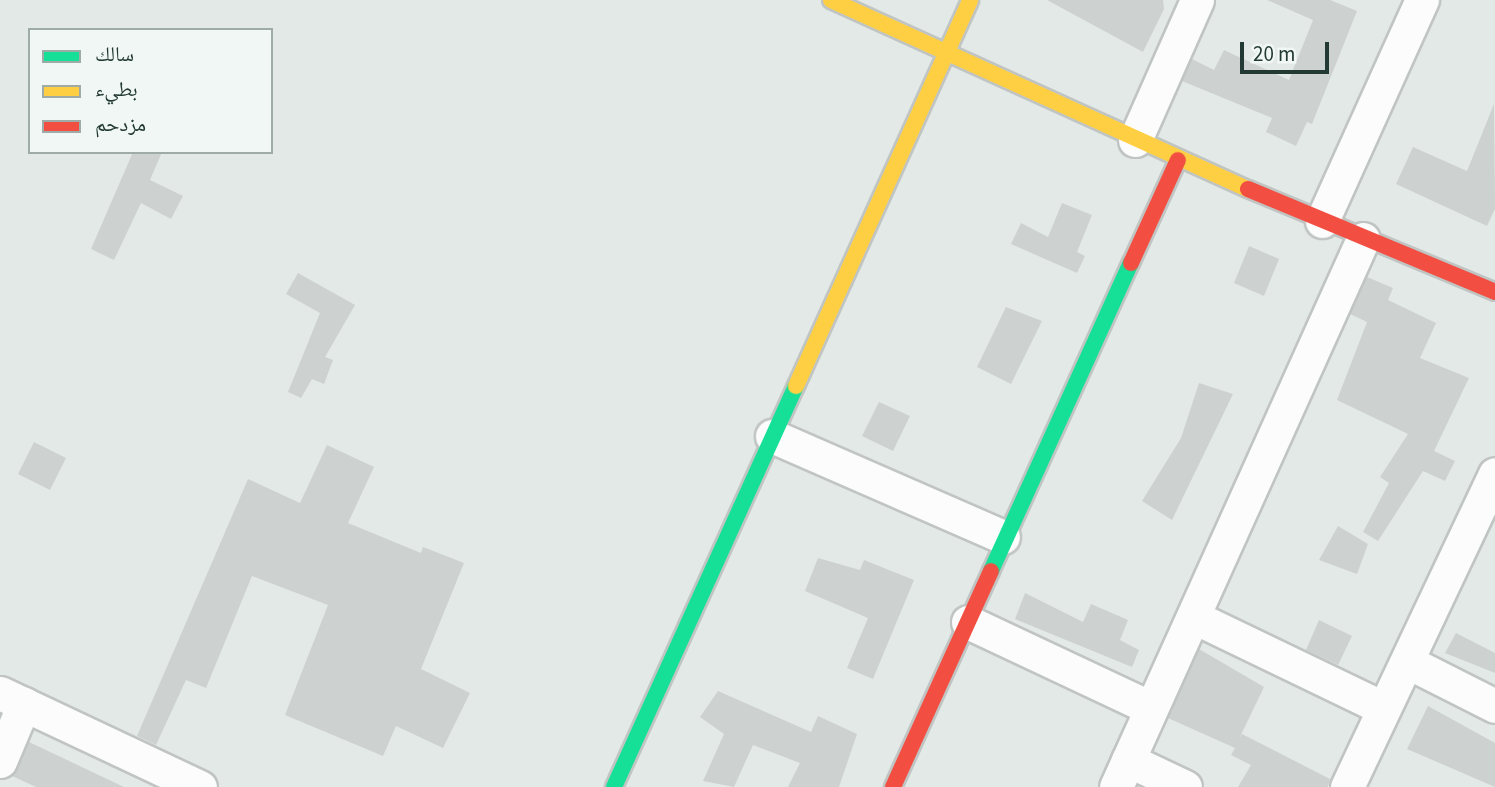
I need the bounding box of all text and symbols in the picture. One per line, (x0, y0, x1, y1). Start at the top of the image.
legend (28, 28, 273, 154)
scale bar (1243, 28, 1332, 72)
text: سالك (95, 39, 134, 69)
text: 20 m (1253, 39, 1295, 69)
text: بطيء (95, 74, 138, 104)
text: مزدحم (95, 109, 146, 139)

